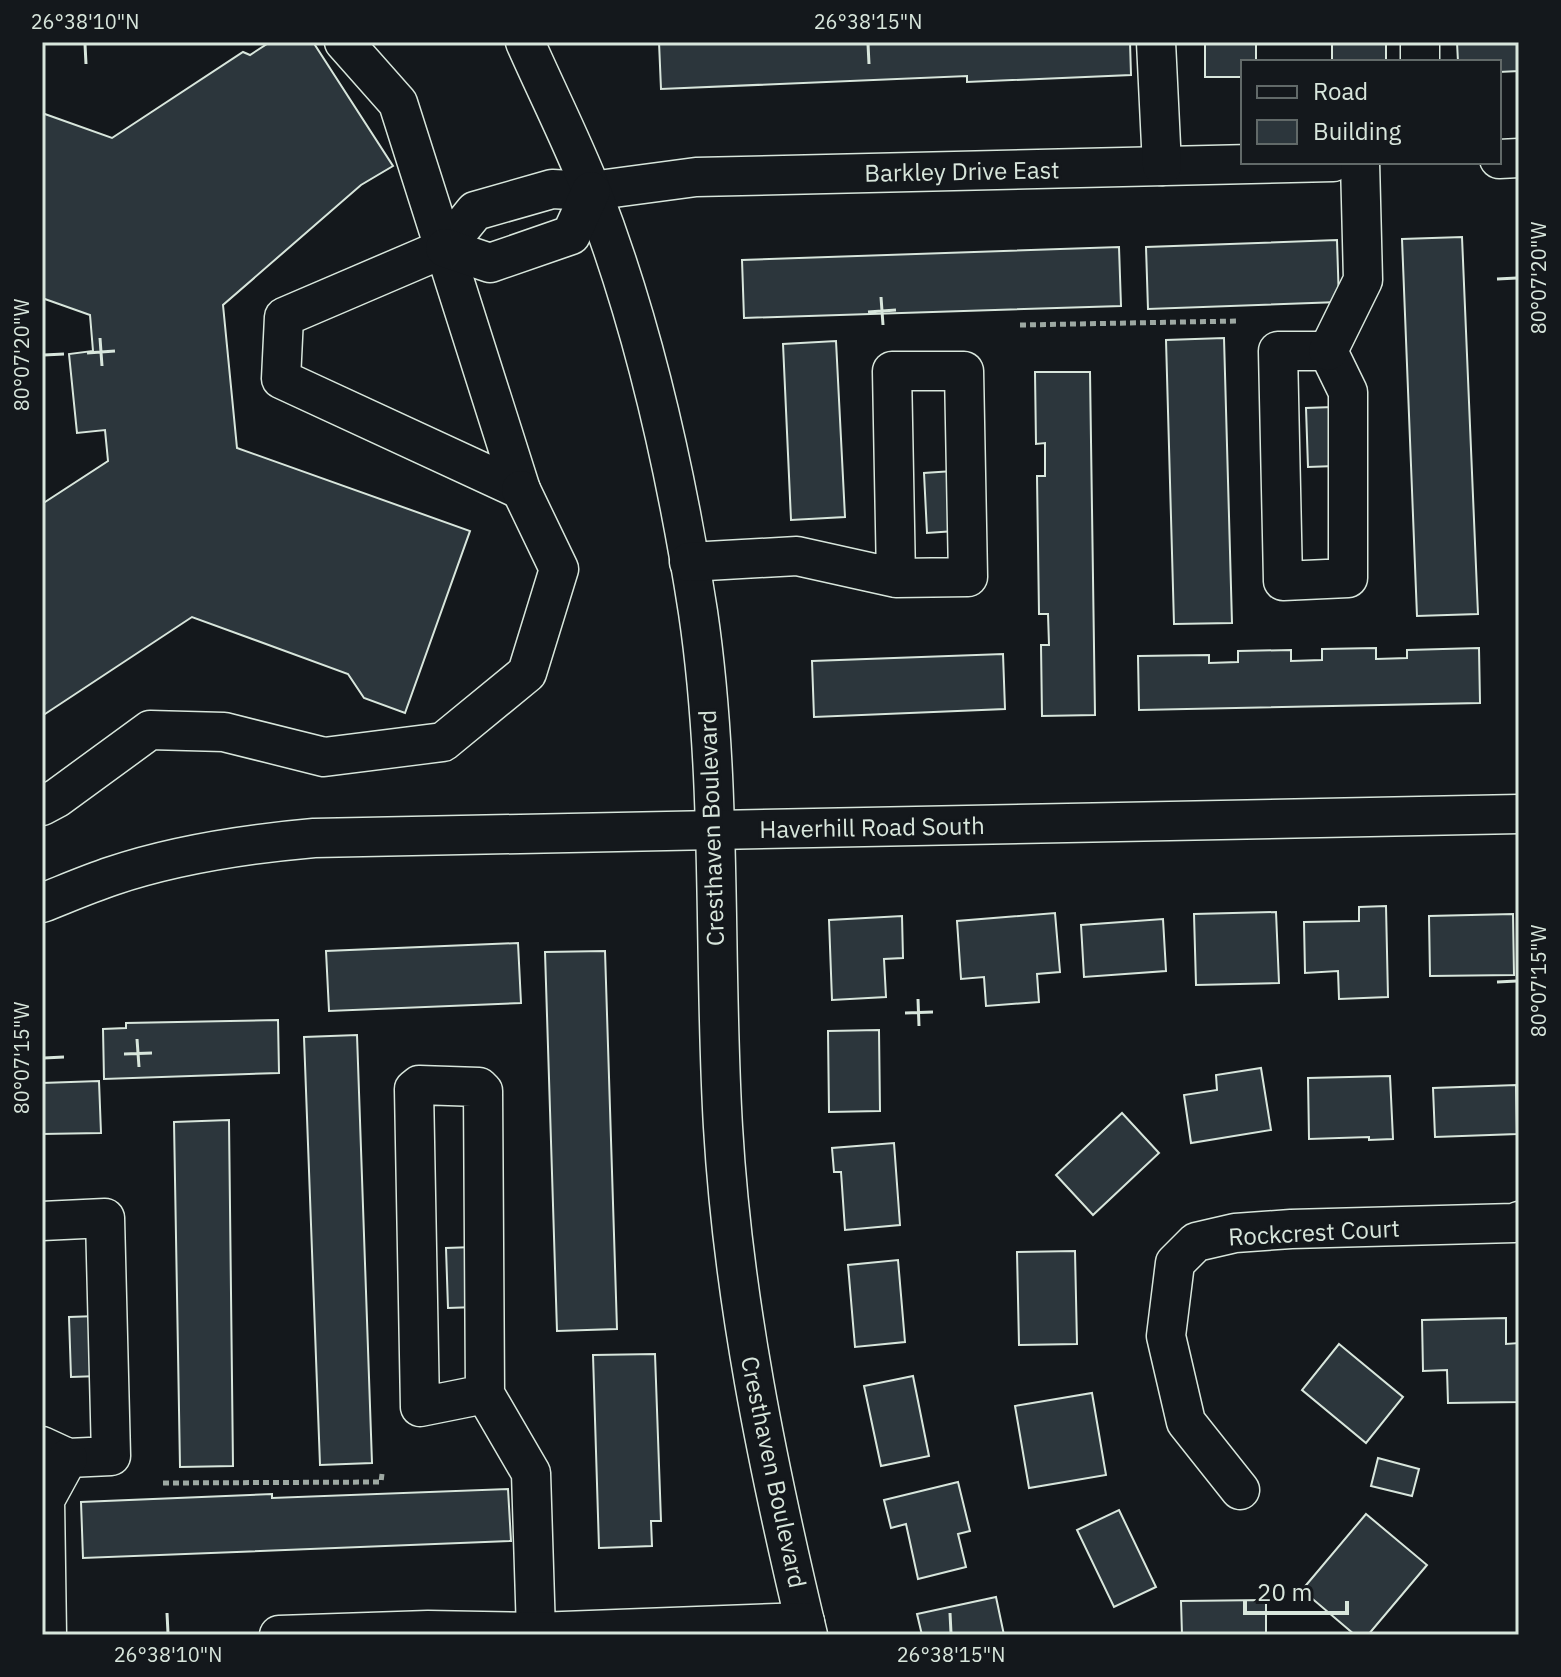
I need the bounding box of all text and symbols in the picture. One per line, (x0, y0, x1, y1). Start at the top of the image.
text: 26°38'10"N (31, 8, 139, 35)
text: 26°38'15"N (814, 8, 922, 35)
legend (1241, 60, 1501, 164)
text: Road (1313, 75, 1368, 107)
text: Building (1313, 115, 1401, 147)
street label: Barkley Drive East (864, 153, 1060, 189)
text: 80°07'20"W (1525, 221, 1552, 334)
text: 80°07'20"W (8, 298, 35, 411)
street label: Cresthaven Boulevard (691, 709, 731, 947)
street label: Haverhill Road South (759, 809, 985, 845)
text: 80°07'15"W (1525, 924, 1552, 1037)
text: 80°07'15"W (8, 1001, 35, 1114)
street label: Rockcrest Court (1227, 1212, 1401, 1252)
street label: Cresthaven Boulevard (734, 1353, 814, 1591)
scale bar (1245, 1565, 1347, 1615)
text: 20 m (1257, 1576, 1312, 1608)
text: 26°38'10"N (114, 1641, 222, 1668)
text: 26°38'15"N (897, 1641, 1005, 1668)

